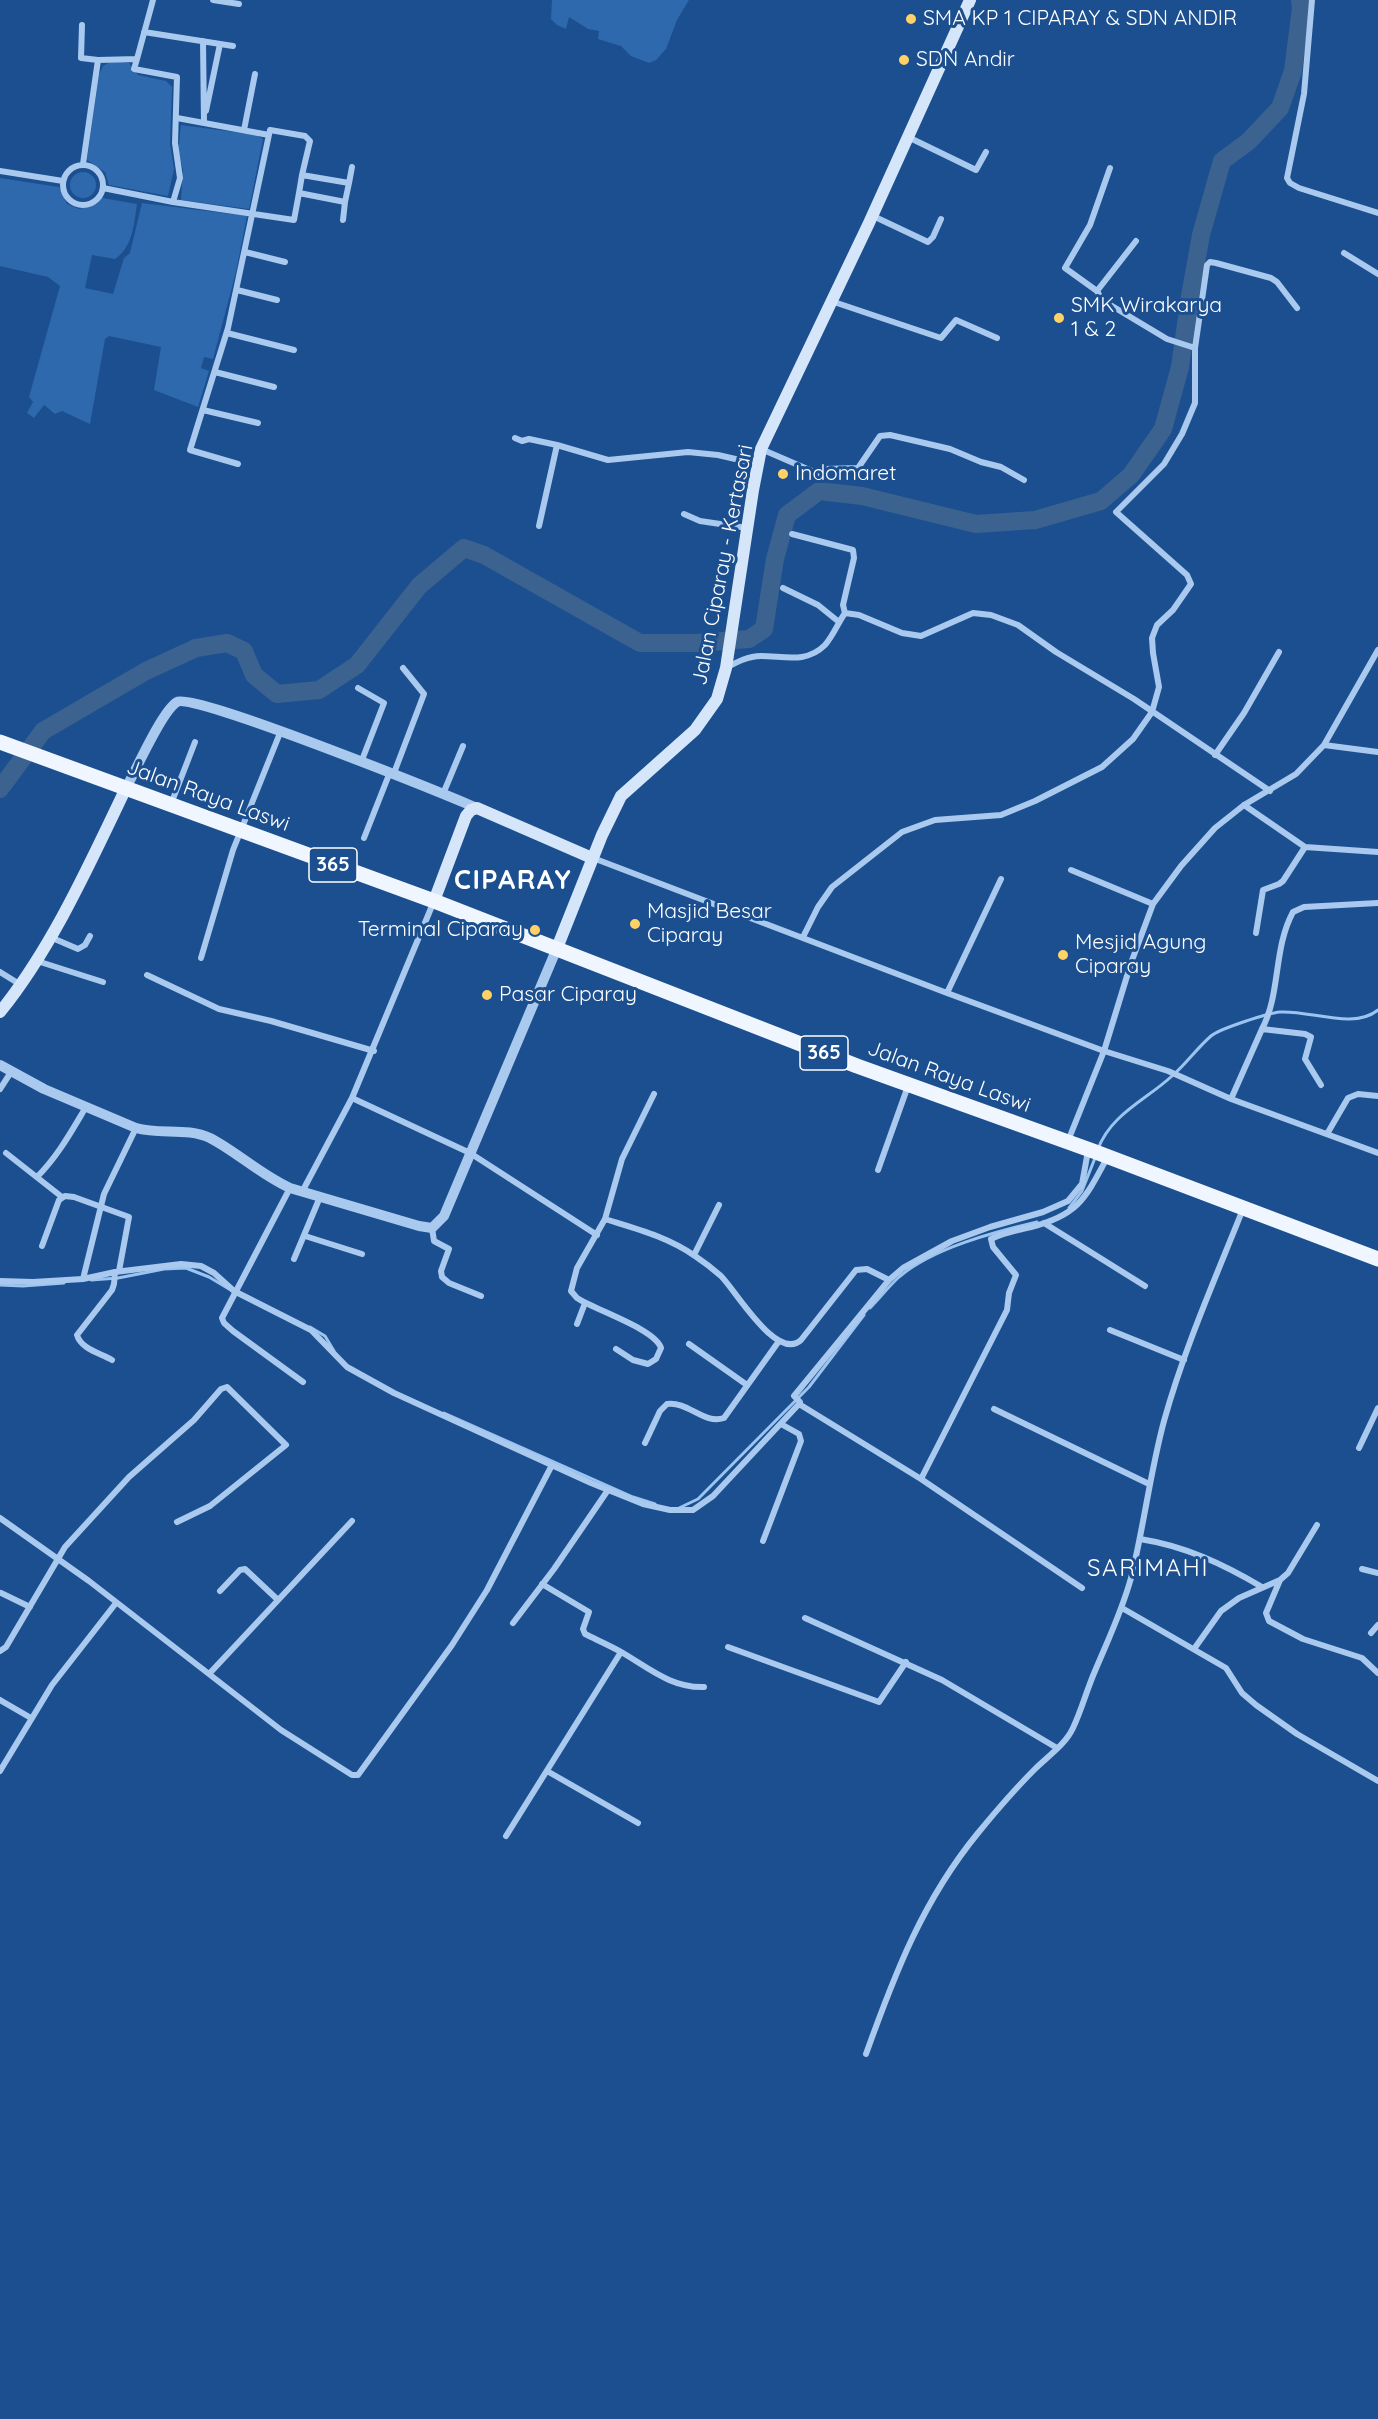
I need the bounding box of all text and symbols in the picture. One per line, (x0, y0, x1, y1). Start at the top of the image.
place label: SMA KP 1 CIPARAY & SDN ANDIR (923, 6, 1237, 32)
marker: SMA KP 1 CIPARAY & SDN ANDIR (904, 12, 918, 26)
place label: SDN Andir (916, 47, 1015, 73)
marker: SDN Andir (897, 53, 911, 67)
place label: SMK Wirakarya 1 & 2 (1071, 293, 1222, 343)
marker: SMK Wirakarya 1 & 2 (1052, 311, 1066, 325)
street label: Jalan Ciparay - Kertasari (687, 442, 759, 688)
place label: Indomaret (795, 461, 896, 487)
marker: Indomaret (776, 467, 790, 481)
street label: Jalan Raya Laswi (123, 755, 293, 837)
road number: 365 (309, 848, 357, 882)
district label: CIPARAY (454, 865, 572, 897)
place label: Masjid Besar Ciparay (647, 899, 772, 949)
place label: Terminal Ciparay (358, 917, 523, 943)
marker: Masjid Besar Ciparay (628, 917, 642, 931)
marker: Terminal Ciparay (528, 923, 542, 937)
place label: Mesjid Agung Ciparay (1075, 930, 1206, 980)
marker: Mesjid Agung Ciparay (1056, 948, 1070, 962)
place label: Pasar Ciparay (499, 982, 637, 1008)
marker: Pasar Ciparay (480, 988, 494, 1002)
road number: 365 (800, 1036, 848, 1070)
street label: Jalan Raya Laswi (864, 1036, 1034, 1118)
district label: SARIMAHI (1087, 1555, 1209, 1583)

